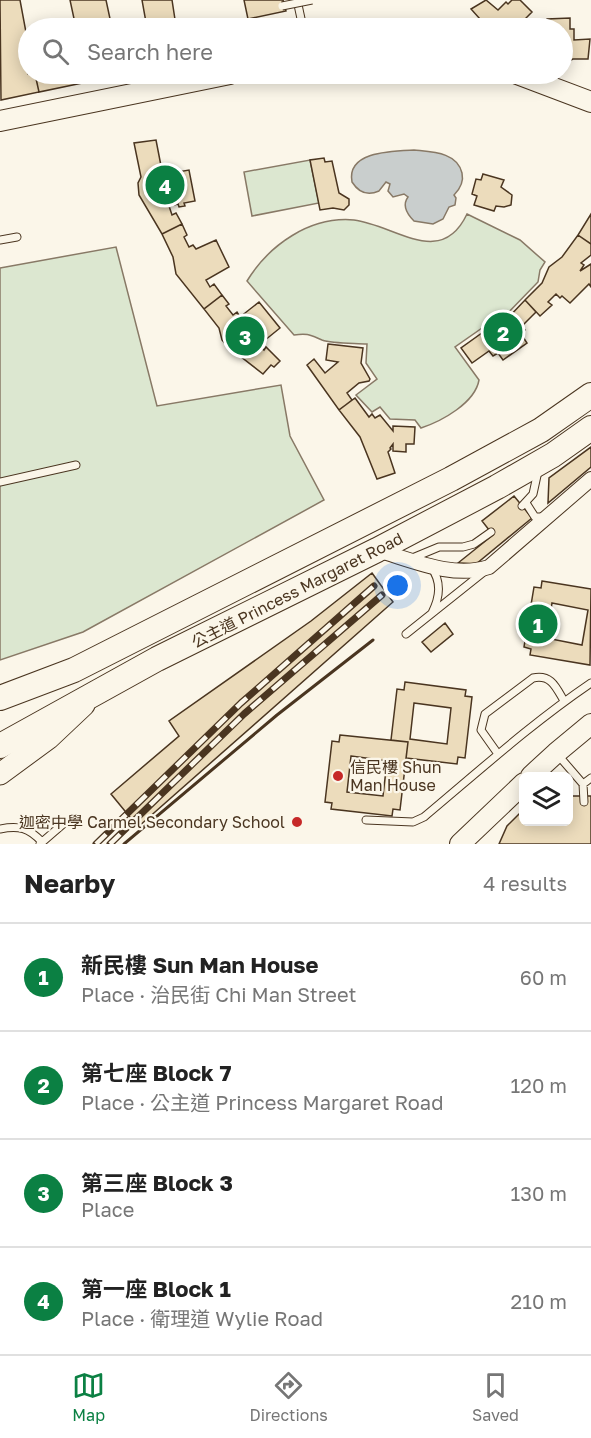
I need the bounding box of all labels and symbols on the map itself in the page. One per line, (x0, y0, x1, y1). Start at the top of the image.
pin: 4 (146, 162, 184, 207)
pin: 2 (484, 310, 522, 354)
pin: 3 (226, 314, 264, 358)
street label: 公主道 Princess Margaret Road (188, 528, 406, 652)
your location (383, 571, 412, 600)
pin: 1 (518, 602, 558, 646)
place label: 信民樓 Shun Man House (350, 757, 442, 795)
marker: 信民樓 Shun Man House (331, 769, 345, 783)
place label: 迦密中學 Carmel Secondary School (19, 812, 285, 832)
marker: 迦密中學 Carmel Secondary School (290, 815, 304, 829)

